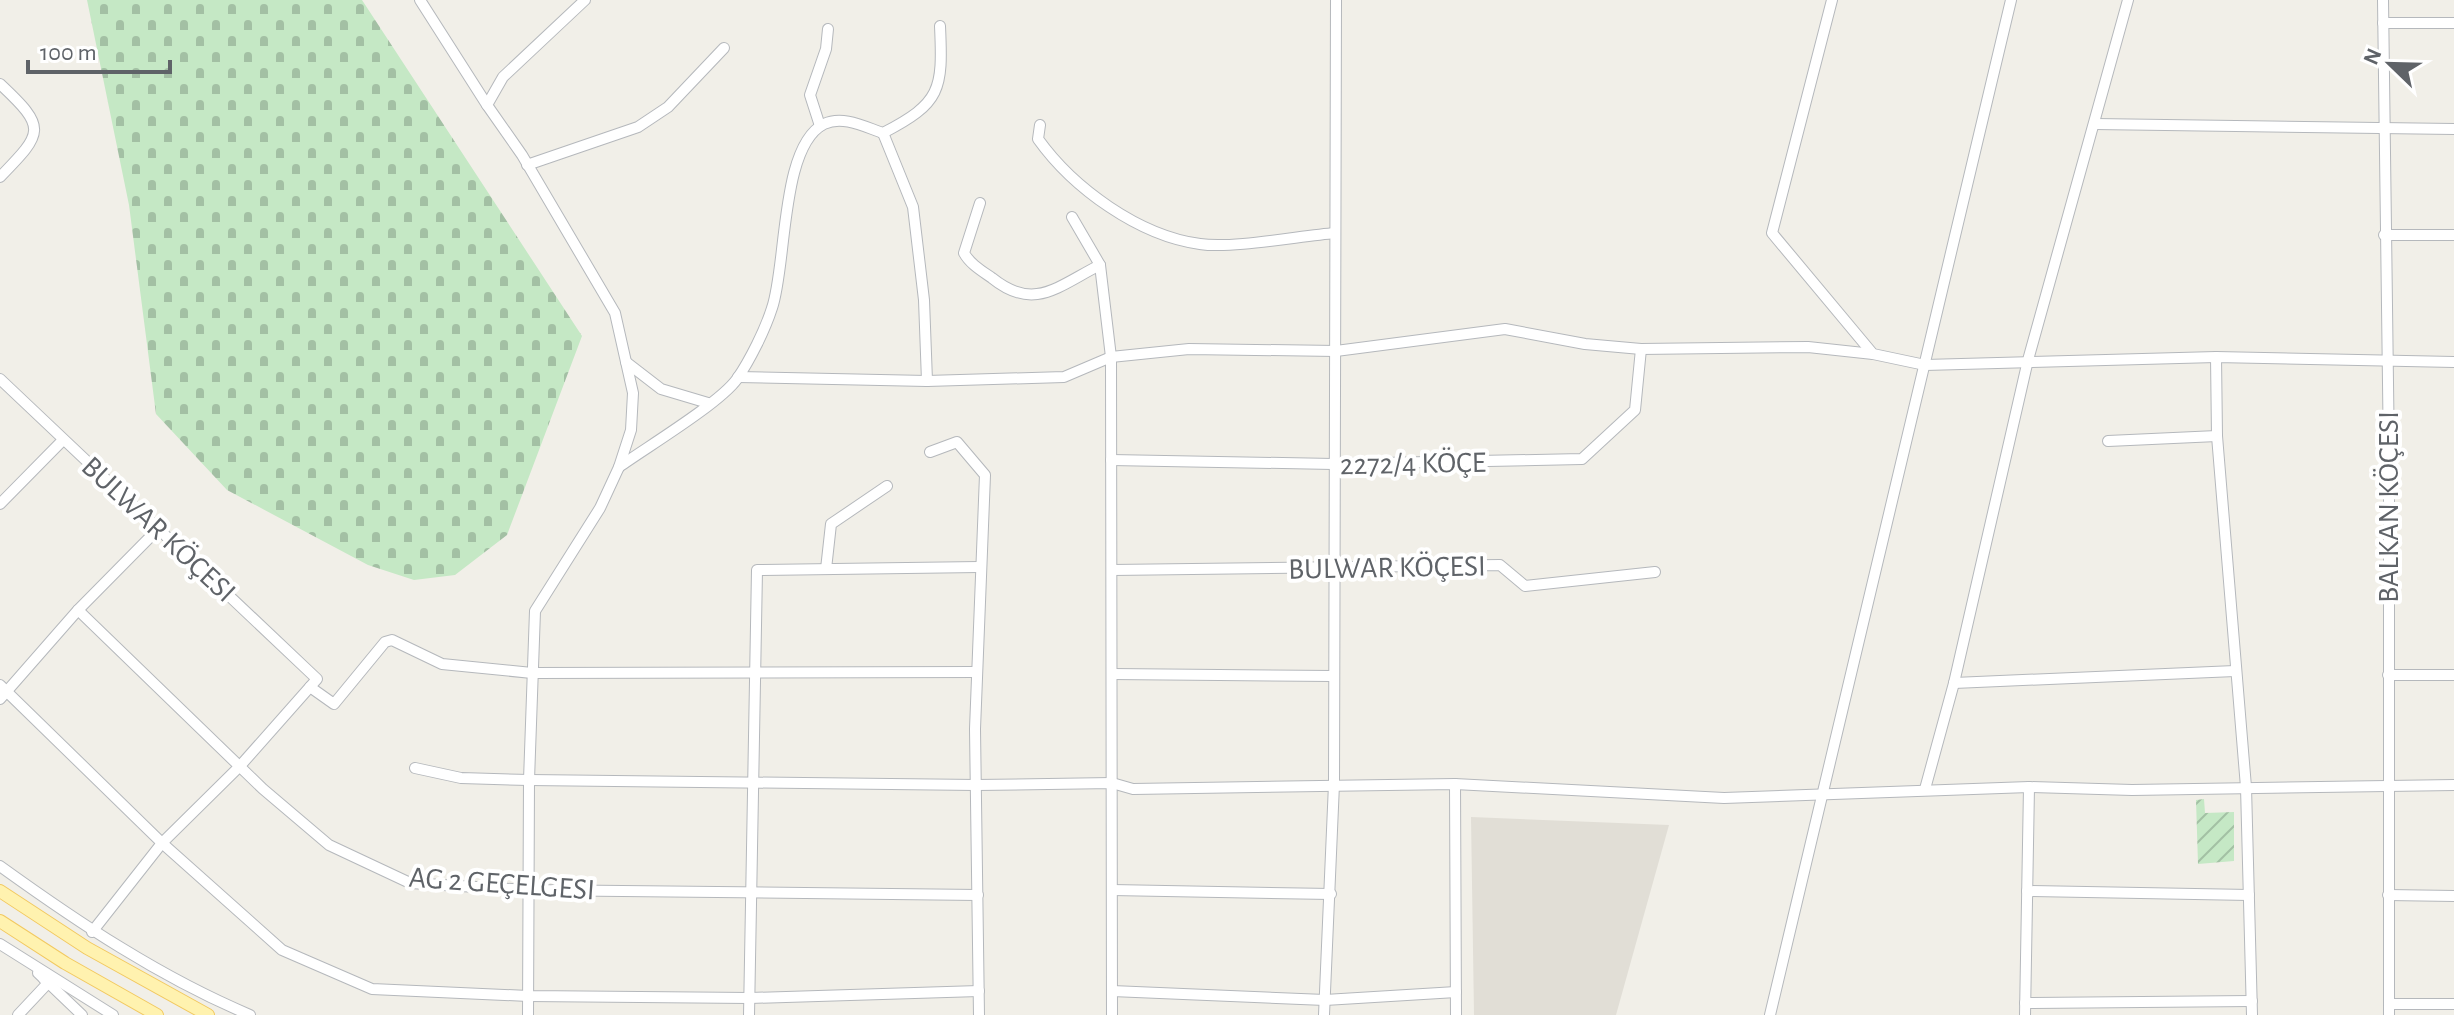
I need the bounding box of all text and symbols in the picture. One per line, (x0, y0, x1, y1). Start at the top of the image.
scale bar (28, 24, 170, 74)
north arrow (2350, 24, 2430, 104)
text: 100 m (40, 41, 97, 65)
text: N (2359, 45, 2386, 68)
street label: BALKAN KÖÇESI (2373, 411, 2404, 603)
street label: 2272/4 KÖÇE (1340, 447, 1486, 480)
street label: BULWAR KÖÇESI (76, 451, 242, 608)
street label: BULWAR KÖÇESI (1288, 550, 1486, 585)
street label: AG 2 GEÇELGESI (408, 863, 596, 905)

